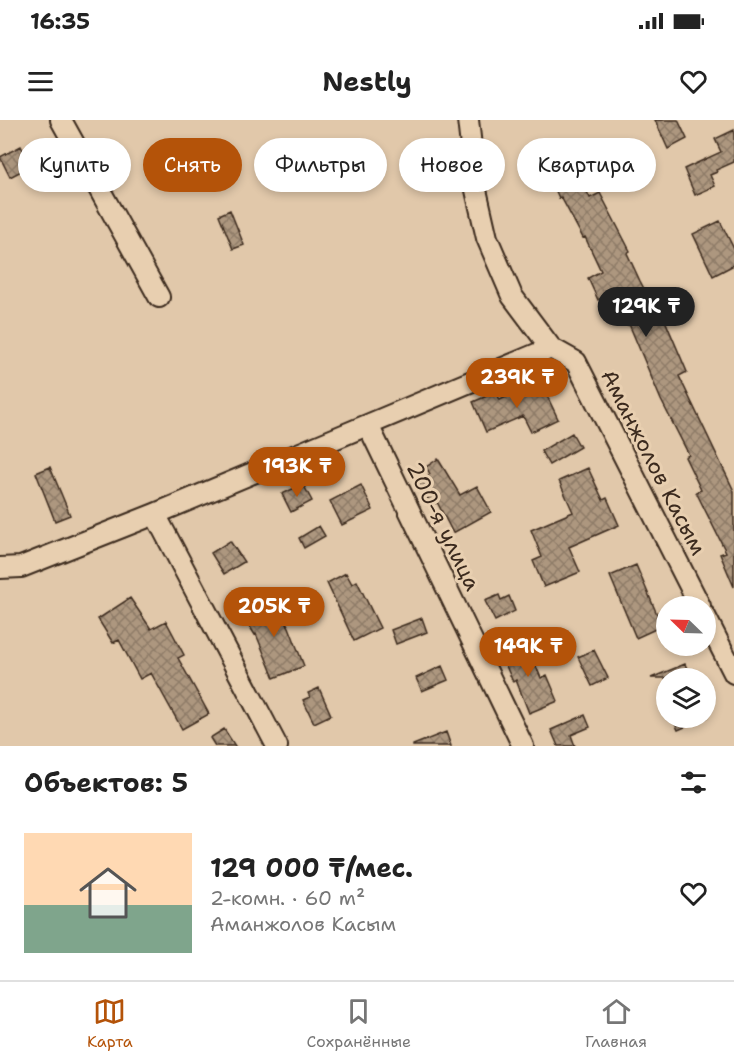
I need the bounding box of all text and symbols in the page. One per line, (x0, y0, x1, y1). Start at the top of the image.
text: 16:35 (30, 7, 90, 36)
text: Nestly (322, 63, 412, 100)
icon: menu (24, 65, 57, 98)
icon: heart (677, 65, 710, 98)
chip: Купить (18, 138, 131, 192)
chip: Снять (143, 138, 242, 192)
chip: Фильтры (254, 138, 387, 192)
chip: Новое (399, 138, 505, 192)
chip: Квартира (517, 138, 656, 192)
pin: 129K ₸ (597, 287, 695, 338)
text: 129K ₸ (612, 293, 680, 319)
pin: 239K ₸ (468, 358, 566, 409)
text: 239K ₸ (480, 364, 554, 390)
street label: Аманжолов Касым (594, 364, 713, 560)
pin: 193K ₸ (248, 447, 346, 498)
text: 193K ₸ (262, 453, 332, 479)
street label: 200-я улица (400, 457, 487, 596)
pin: 205K ₸ (225, 587, 323, 638)
text: 205K ₸ (238, 593, 310, 619)
north arrow (656, 596, 716, 656)
map controls (656, 596, 716, 728)
pin: 149K ₸ (479, 627, 577, 678)
text: 149K ₸ (493, 633, 563, 659)
button: layers (656, 668, 716, 728)
text: Объектов: 5 (24, 765, 188, 800)
icon: filters (677, 766, 710, 799)
text: 129 000 ₸/мес. (210, 850, 413, 885)
icon: home (72, 857, 144, 929)
icon: heart (677, 877, 710, 910)
text: 2-комн. · 60 m² (210, 885, 365, 911)
text: Аманжолов Касым (210, 911, 396, 937)
tab: Карта (87, 995, 133, 1052)
tab: Сохранённые (307, 995, 411, 1052)
tab: Главная (585, 995, 647, 1052)

